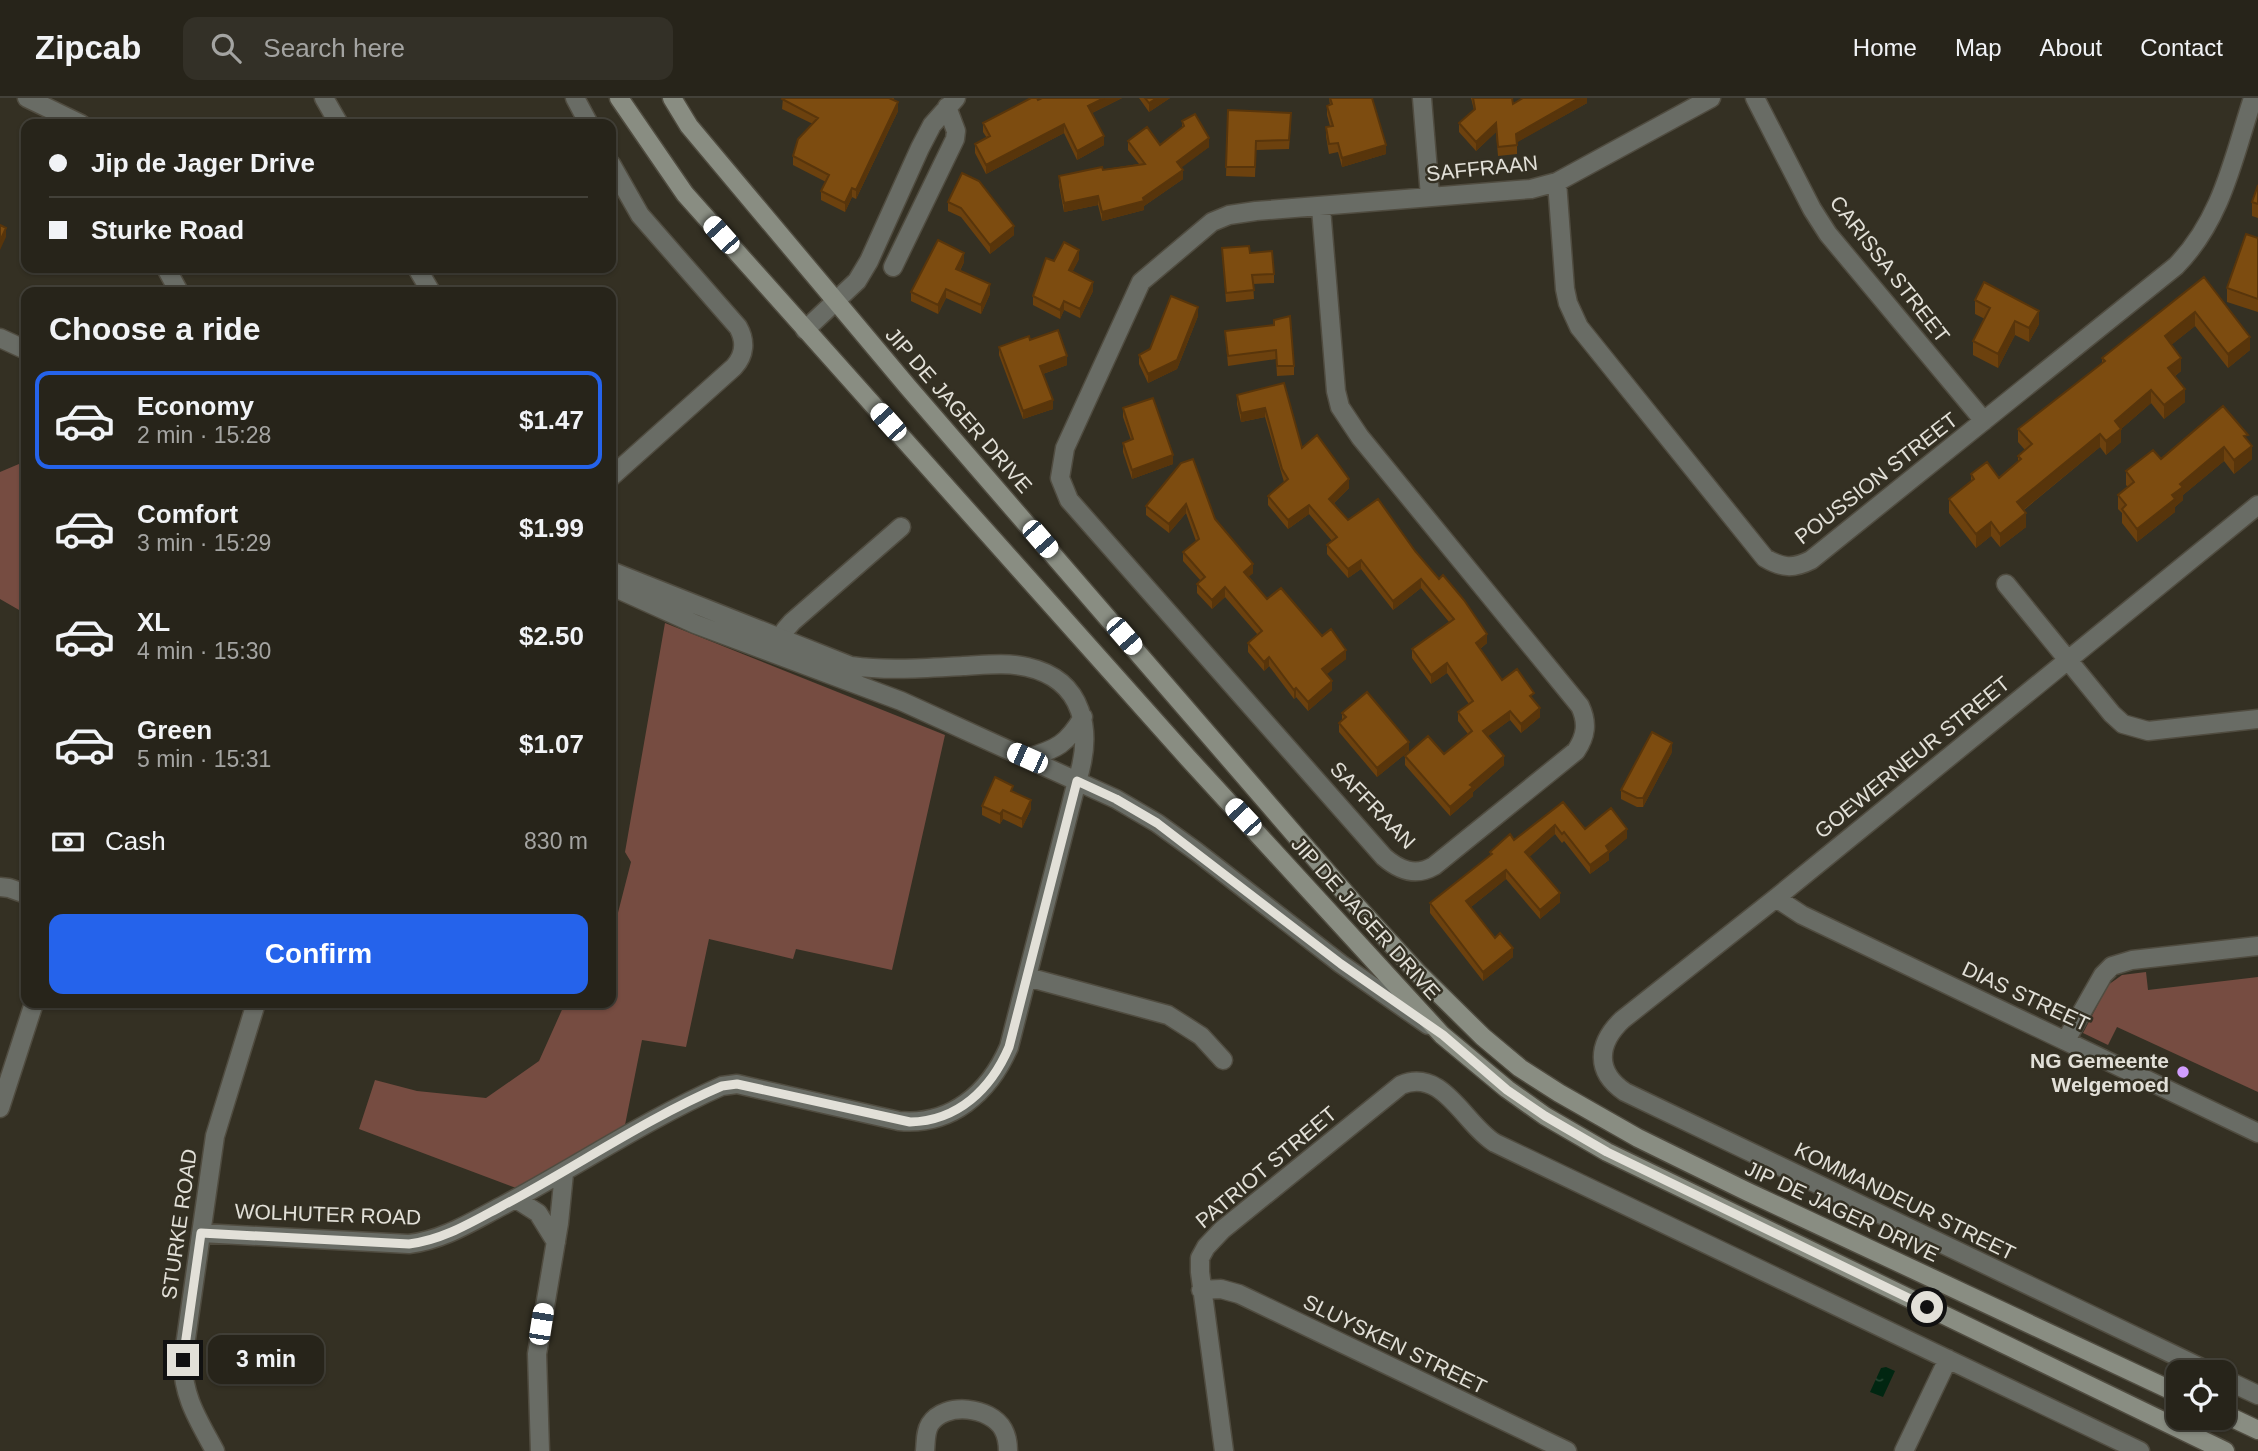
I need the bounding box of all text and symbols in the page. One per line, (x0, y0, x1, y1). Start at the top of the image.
search box (183, 17, 673, 80)
text: Zipcab (35, 29, 141, 66)
icon: search (207, 29, 245, 67)
text: Search here (263, 33, 405, 63)
text: Home (1853, 34, 1917, 61)
text: Map (1955, 34, 2002, 61)
text: About (2040, 34, 2102, 61)
text: Contact (2140, 34, 2223, 61)
text: Jip de Jager Drive (91, 148, 315, 178)
street label: SAFFRAAN (1425, 151, 1539, 185)
street label: CARISSA STREET (1826, 191, 1954, 347)
car (700, 212, 743, 258)
text: Sturke Road (91, 215, 244, 245)
text: Choose a ride (49, 311, 261, 347)
street label: JIP DE JAGER DRIVE (881, 323, 1037, 497)
icon: car (53, 389, 116, 452)
text: Economy (137, 391, 254, 421)
car (867, 399, 910, 445)
text: $1.47 (519, 405, 584, 435)
street label: POUSSION STREET (1790, 407, 1962, 548)
text: 2 min · 15:28 (137, 422, 271, 448)
icon: car (53, 497, 116, 560)
text: Comfort (137, 499, 238, 529)
text: $1.99 (519, 513, 584, 543)
car (1019, 516, 1062, 562)
text: 3 min · 15:29 (137, 530, 271, 556)
icon: car (53, 605, 116, 668)
text: XL (137, 607, 170, 637)
car (1103, 613, 1146, 659)
text: $2.50 (519, 621, 584, 651)
text: 4 min · 15:30 (137, 638, 271, 664)
street label: GOEWERNEUR STREET (1810, 671, 2014, 843)
icon: car (53, 713, 116, 776)
text: Green (137, 715, 212, 745)
text: $1.07 (519, 729, 584, 759)
car (1004, 740, 1051, 776)
text: 5 min · 15:31 (137, 746, 271, 772)
street label: SAFFRAAN (1326, 757, 1420, 853)
car (1221, 794, 1266, 840)
icon: cash (49, 823, 87, 861)
text: Cash (105, 826, 166, 856)
text: 830 m (524, 828, 588, 854)
street label: JIP DE JAGER DRIVE (1287, 832, 1445, 1004)
button: Confirm (49, 914, 588, 994)
street label: DIAS STREET (1959, 956, 2093, 1036)
place label: NG Gemeente Welgemoed (2030, 1049, 2169, 1096)
marker: NG Gemeente Welgemoed (2175, 1064, 2191, 1080)
street label: PATRIOT STREET (1191, 1101, 1341, 1232)
street label: KOMMANDEUR STREET (1791, 1137, 2019, 1265)
street label: STURKE ROAD (157, 1147, 201, 1301)
street label: JIP DE JAGER DRIVE (1742, 1156, 1942, 1266)
street label: WOLHUTER ROAD (234, 1199, 422, 1229)
street label: SLUYSKEN STREET (1300, 1290, 1490, 1398)
route start (1911, 1291, 1943, 1323)
car (528, 1302, 555, 1346)
callout: 3 min (208, 1336, 323, 1384)
route end (167, 1344, 199, 1376)
text: 3 min (236, 1346, 296, 1372)
map controls (2166, 1360, 2236, 1430)
button: locate (2166, 1360, 2236, 1430)

